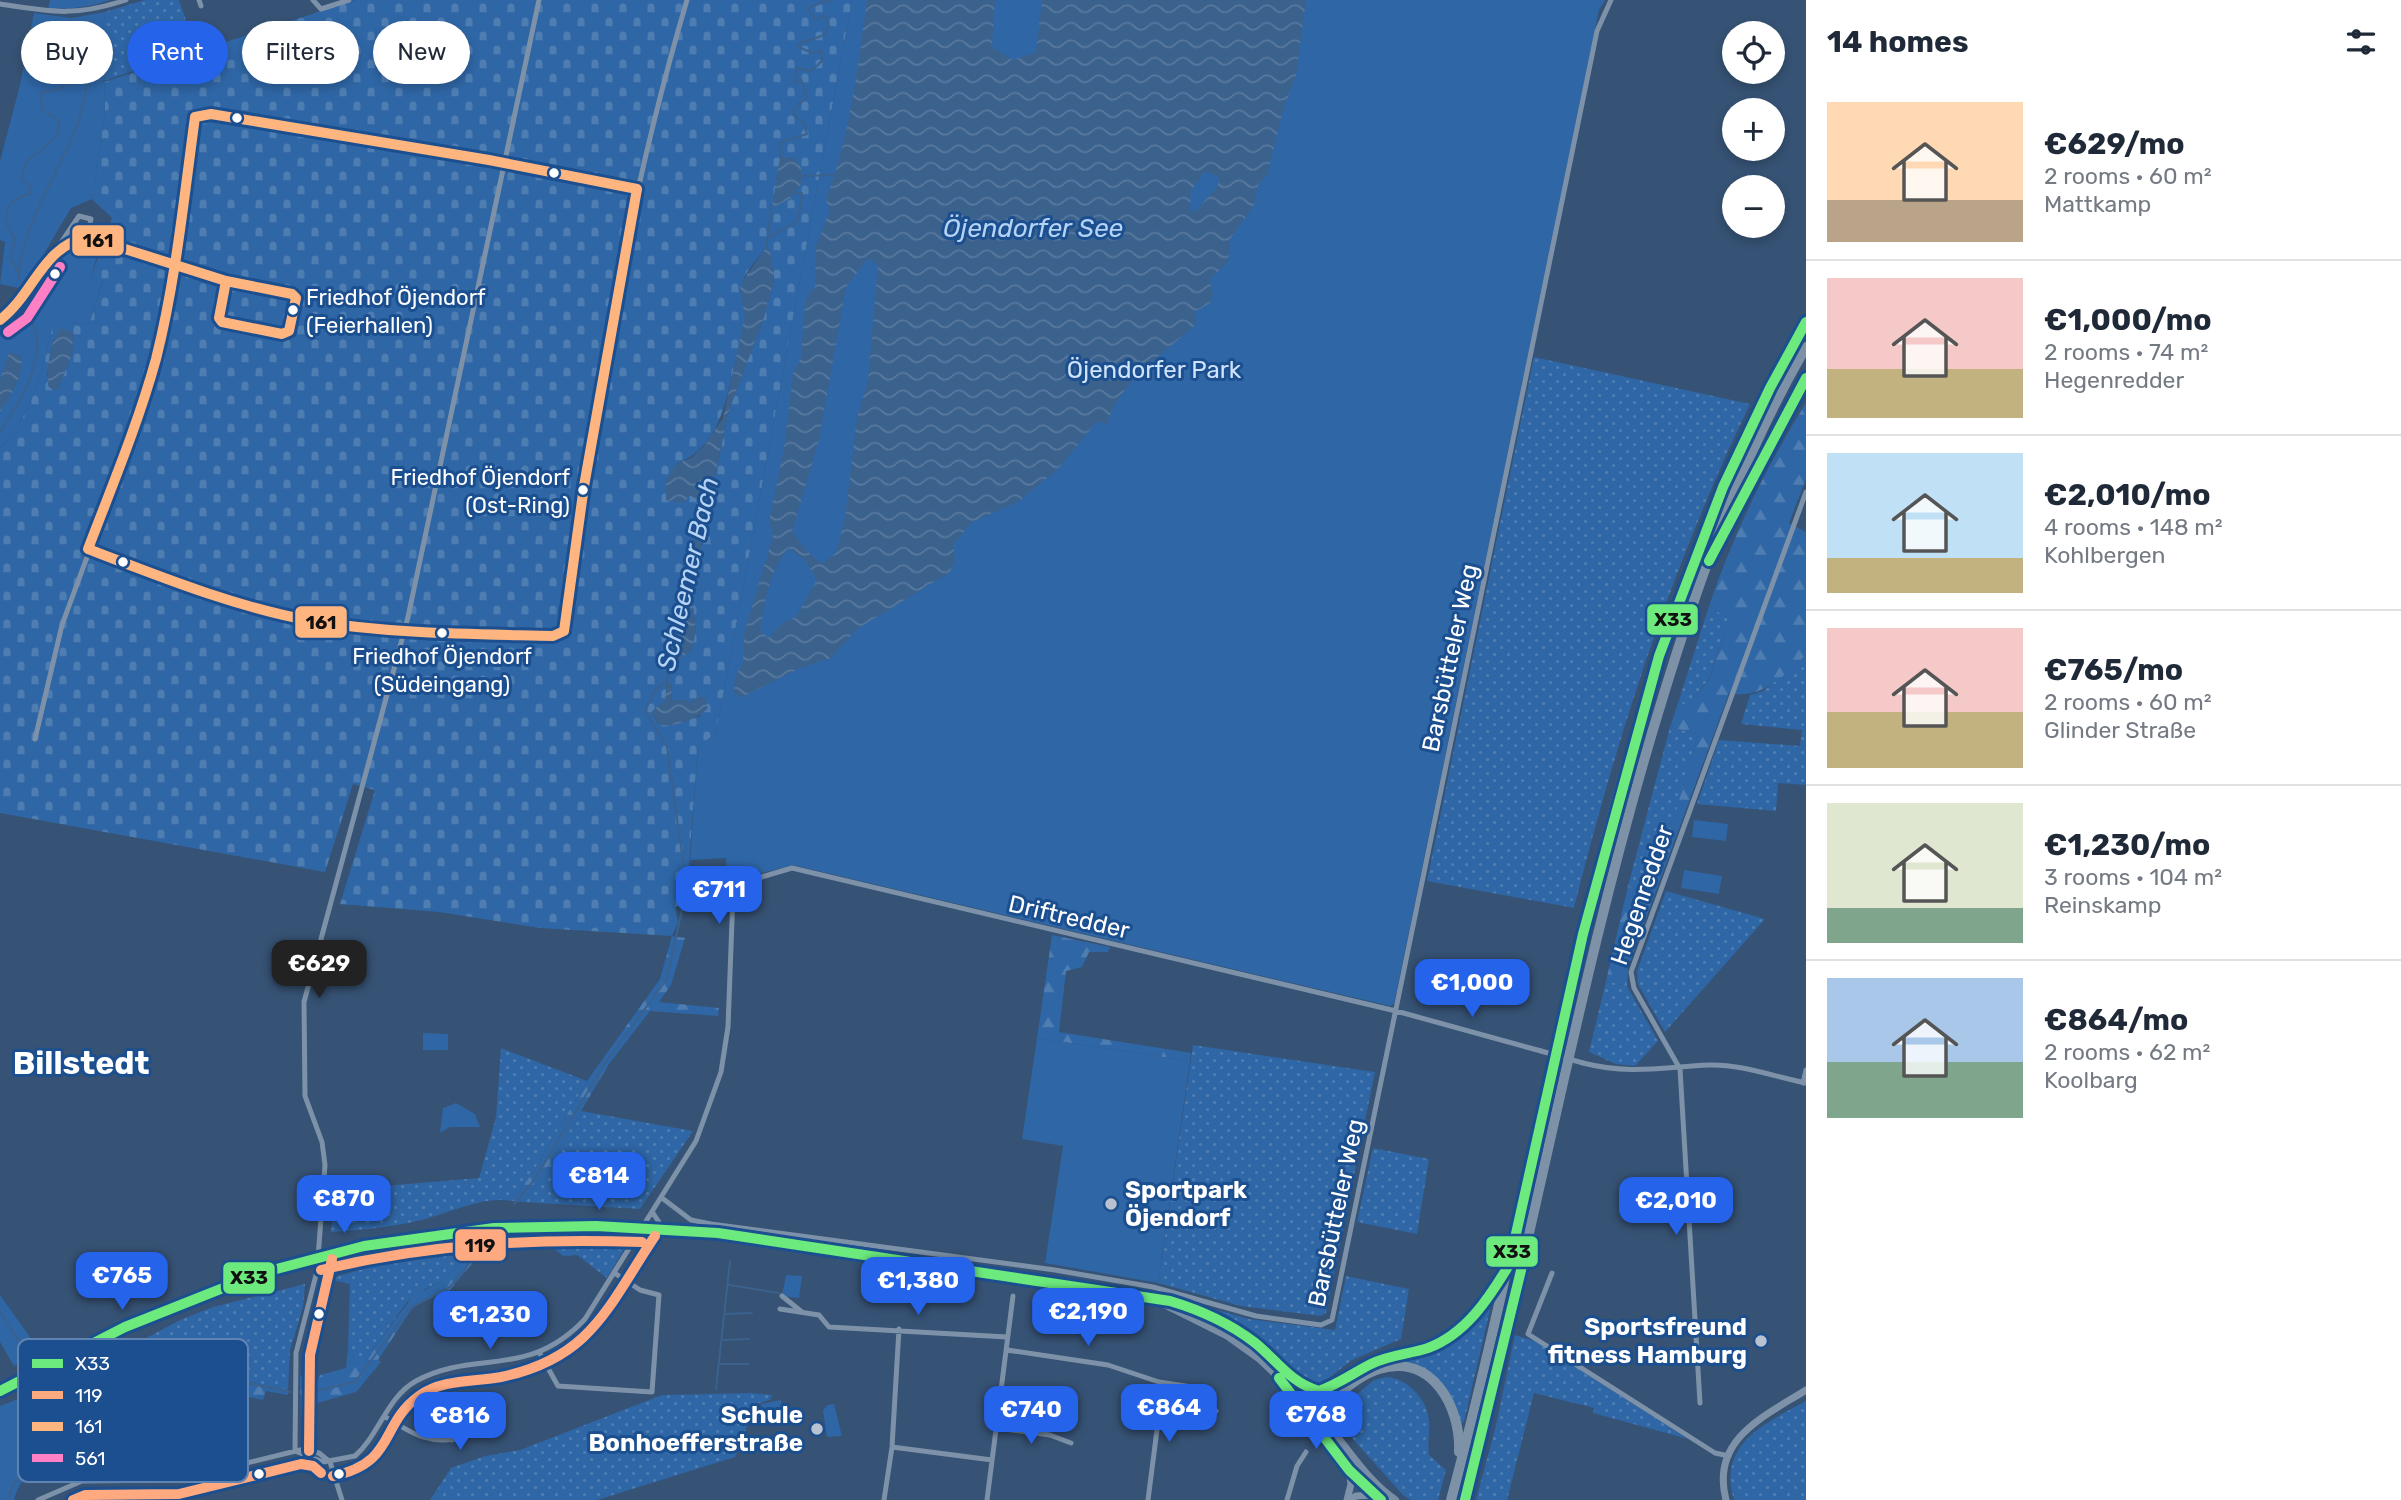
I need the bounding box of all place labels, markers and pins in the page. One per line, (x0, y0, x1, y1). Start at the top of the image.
unlabelled marker (230, 111, 244, 125)
unlabelled marker (547, 166, 561, 180)
unlabelled marker (48, 267, 62, 281)
place label: Friedhof Öjendorf (Feierhallen) (306, 284, 486, 339)
marker: Friedhof Öjendorf (Feierhallen) (286, 303, 300, 317)
place label: Friedhof Öjendorf (Ost-Ring) (390, 464, 571, 519)
marker: Friedhof Öjendorf (Ost-Ring) (576, 483, 590, 497)
unlabelled marker (116, 555, 130, 569)
marker: Friedhof Öjendorf (Südeingang) (435, 626, 449, 640)
place label: Friedhof Öjendorf (Südeingang) (352, 643, 532, 698)
pin: €711 (678, 866, 760, 926)
pin: €629 (278, 940, 360, 1000)
pin: €1,000 (1415, 960, 1529, 1019)
pin: €814 (558, 1152, 640, 1212)
pin: €870 (303, 1176, 385, 1235)
place label: Sportpark Öjendorf (1125, 1176, 1247, 1232)
pin: €2,010 (1619, 1178, 1733, 1237)
marker: Sportpark Öjendorf (1103, 1196, 1119, 1212)
pin: €765 (81, 1252, 163, 1312)
pin: €1,380 (861, 1258, 975, 1317)
pin: €2,190 (1031, 1288, 1145, 1348)
pin: €1,230 (433, 1292, 547, 1351)
unlabelled marker (312, 1307, 326, 1321)
place label: Sportsfreund fitness Hamburg (1548, 1313, 1747, 1369)
marker: Sportsfreund fitness Hamburg (1753, 1333, 1769, 1349)
pin: €864 (1128, 1384, 1210, 1444)
pin: €740 (990, 1386, 1072, 1446)
pin: €816 (419, 1392, 501, 1452)
pin: €768 (1275, 1392, 1357, 1451)
place label: Schule Bonhoefferstraße (588, 1401, 803, 1457)
marker: Schule Bonhoefferstraße (809, 1421, 825, 1437)
unlabelled marker (252, 1467, 266, 1481)
unlabelled marker (332, 1467, 346, 1481)

